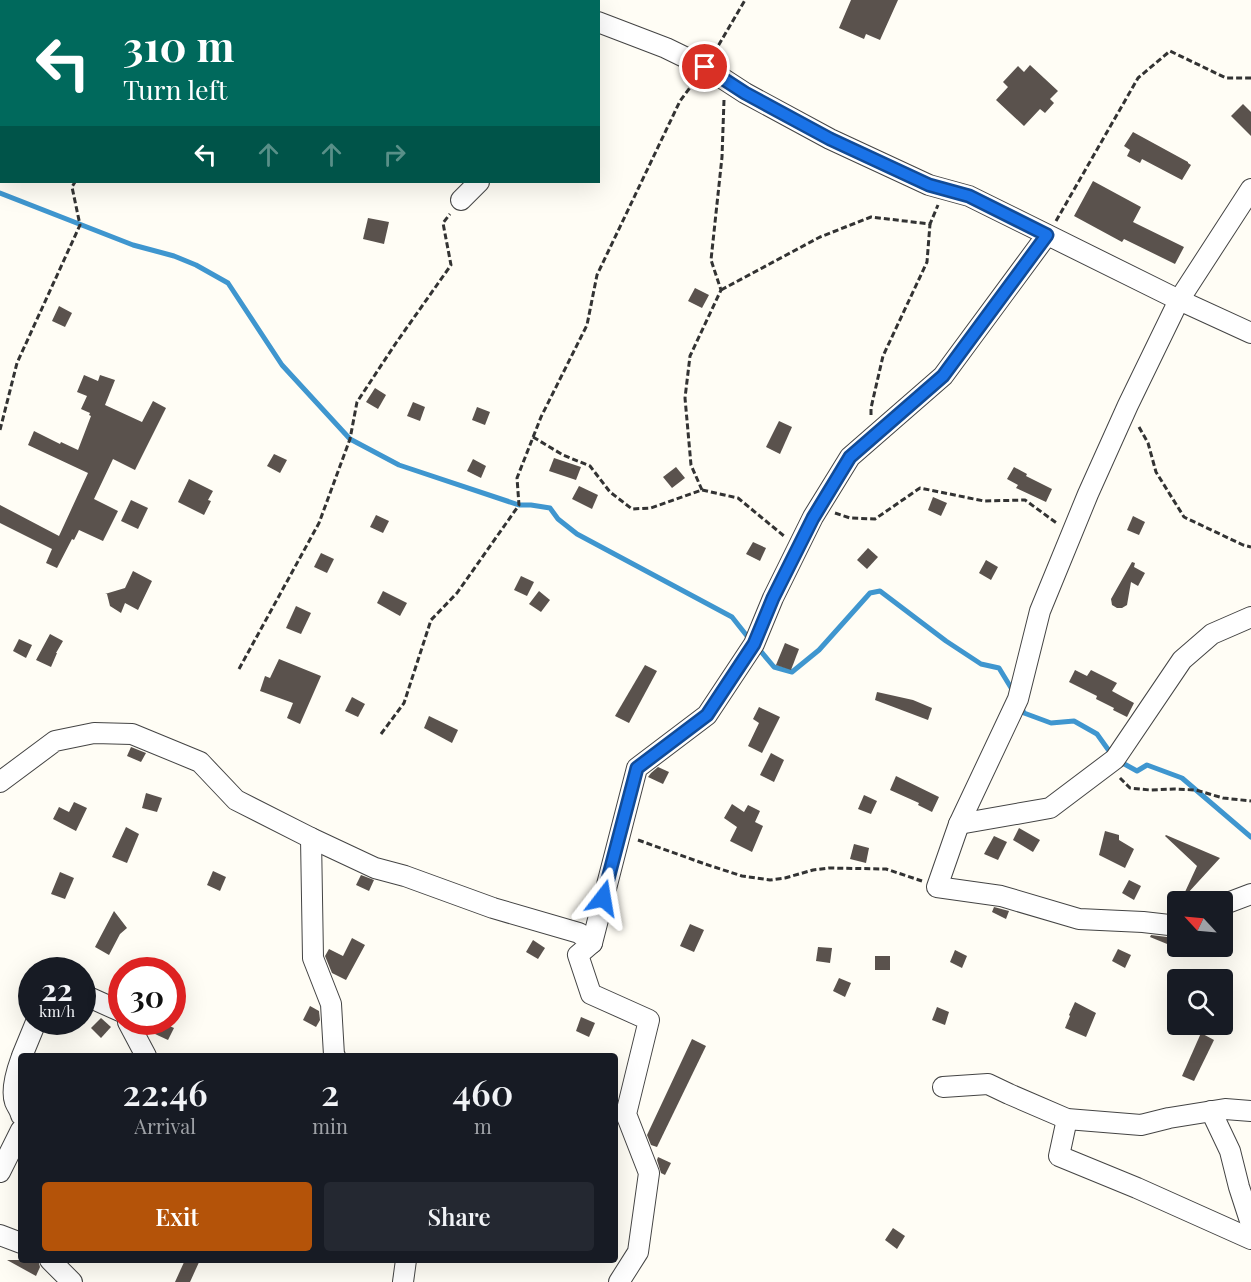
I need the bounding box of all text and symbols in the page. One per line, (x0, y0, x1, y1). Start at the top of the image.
text: 310 m (123, 17, 234, 73)
icon: left (24, 24, 102, 102)
pin (679, 41, 730, 92)
icon: arrive (688, 50, 721, 83)
text: Turn left (123, 71, 227, 107)
icon: left (189, 138, 222, 171)
icon: ahead (252, 138, 285, 171)
icon: ahead (315, 138, 348, 171)
icon: right (378, 138, 411, 171)
position arrow (571, 866, 635, 930)
north arrow (1167, 891, 1233, 957)
map controls (1167, 891, 1233, 1035)
speed limit sign: 30 (108, 957, 186, 1035)
text: 22 (41, 969, 73, 1009)
button: search (1167, 969, 1233, 1035)
text: km/h (39, 1001, 75, 1021)
text: 22:46 (123, 1067, 208, 1115)
text: 2 (321, 1067, 339, 1115)
text: 460 (452, 1067, 513, 1115)
text: Arrival (134, 1112, 196, 1139)
text: min (312, 1112, 348, 1139)
text: m (474, 1112, 492, 1139)
button: Exit (42, 1182, 312, 1251)
button: Share (324, 1182, 594, 1251)

